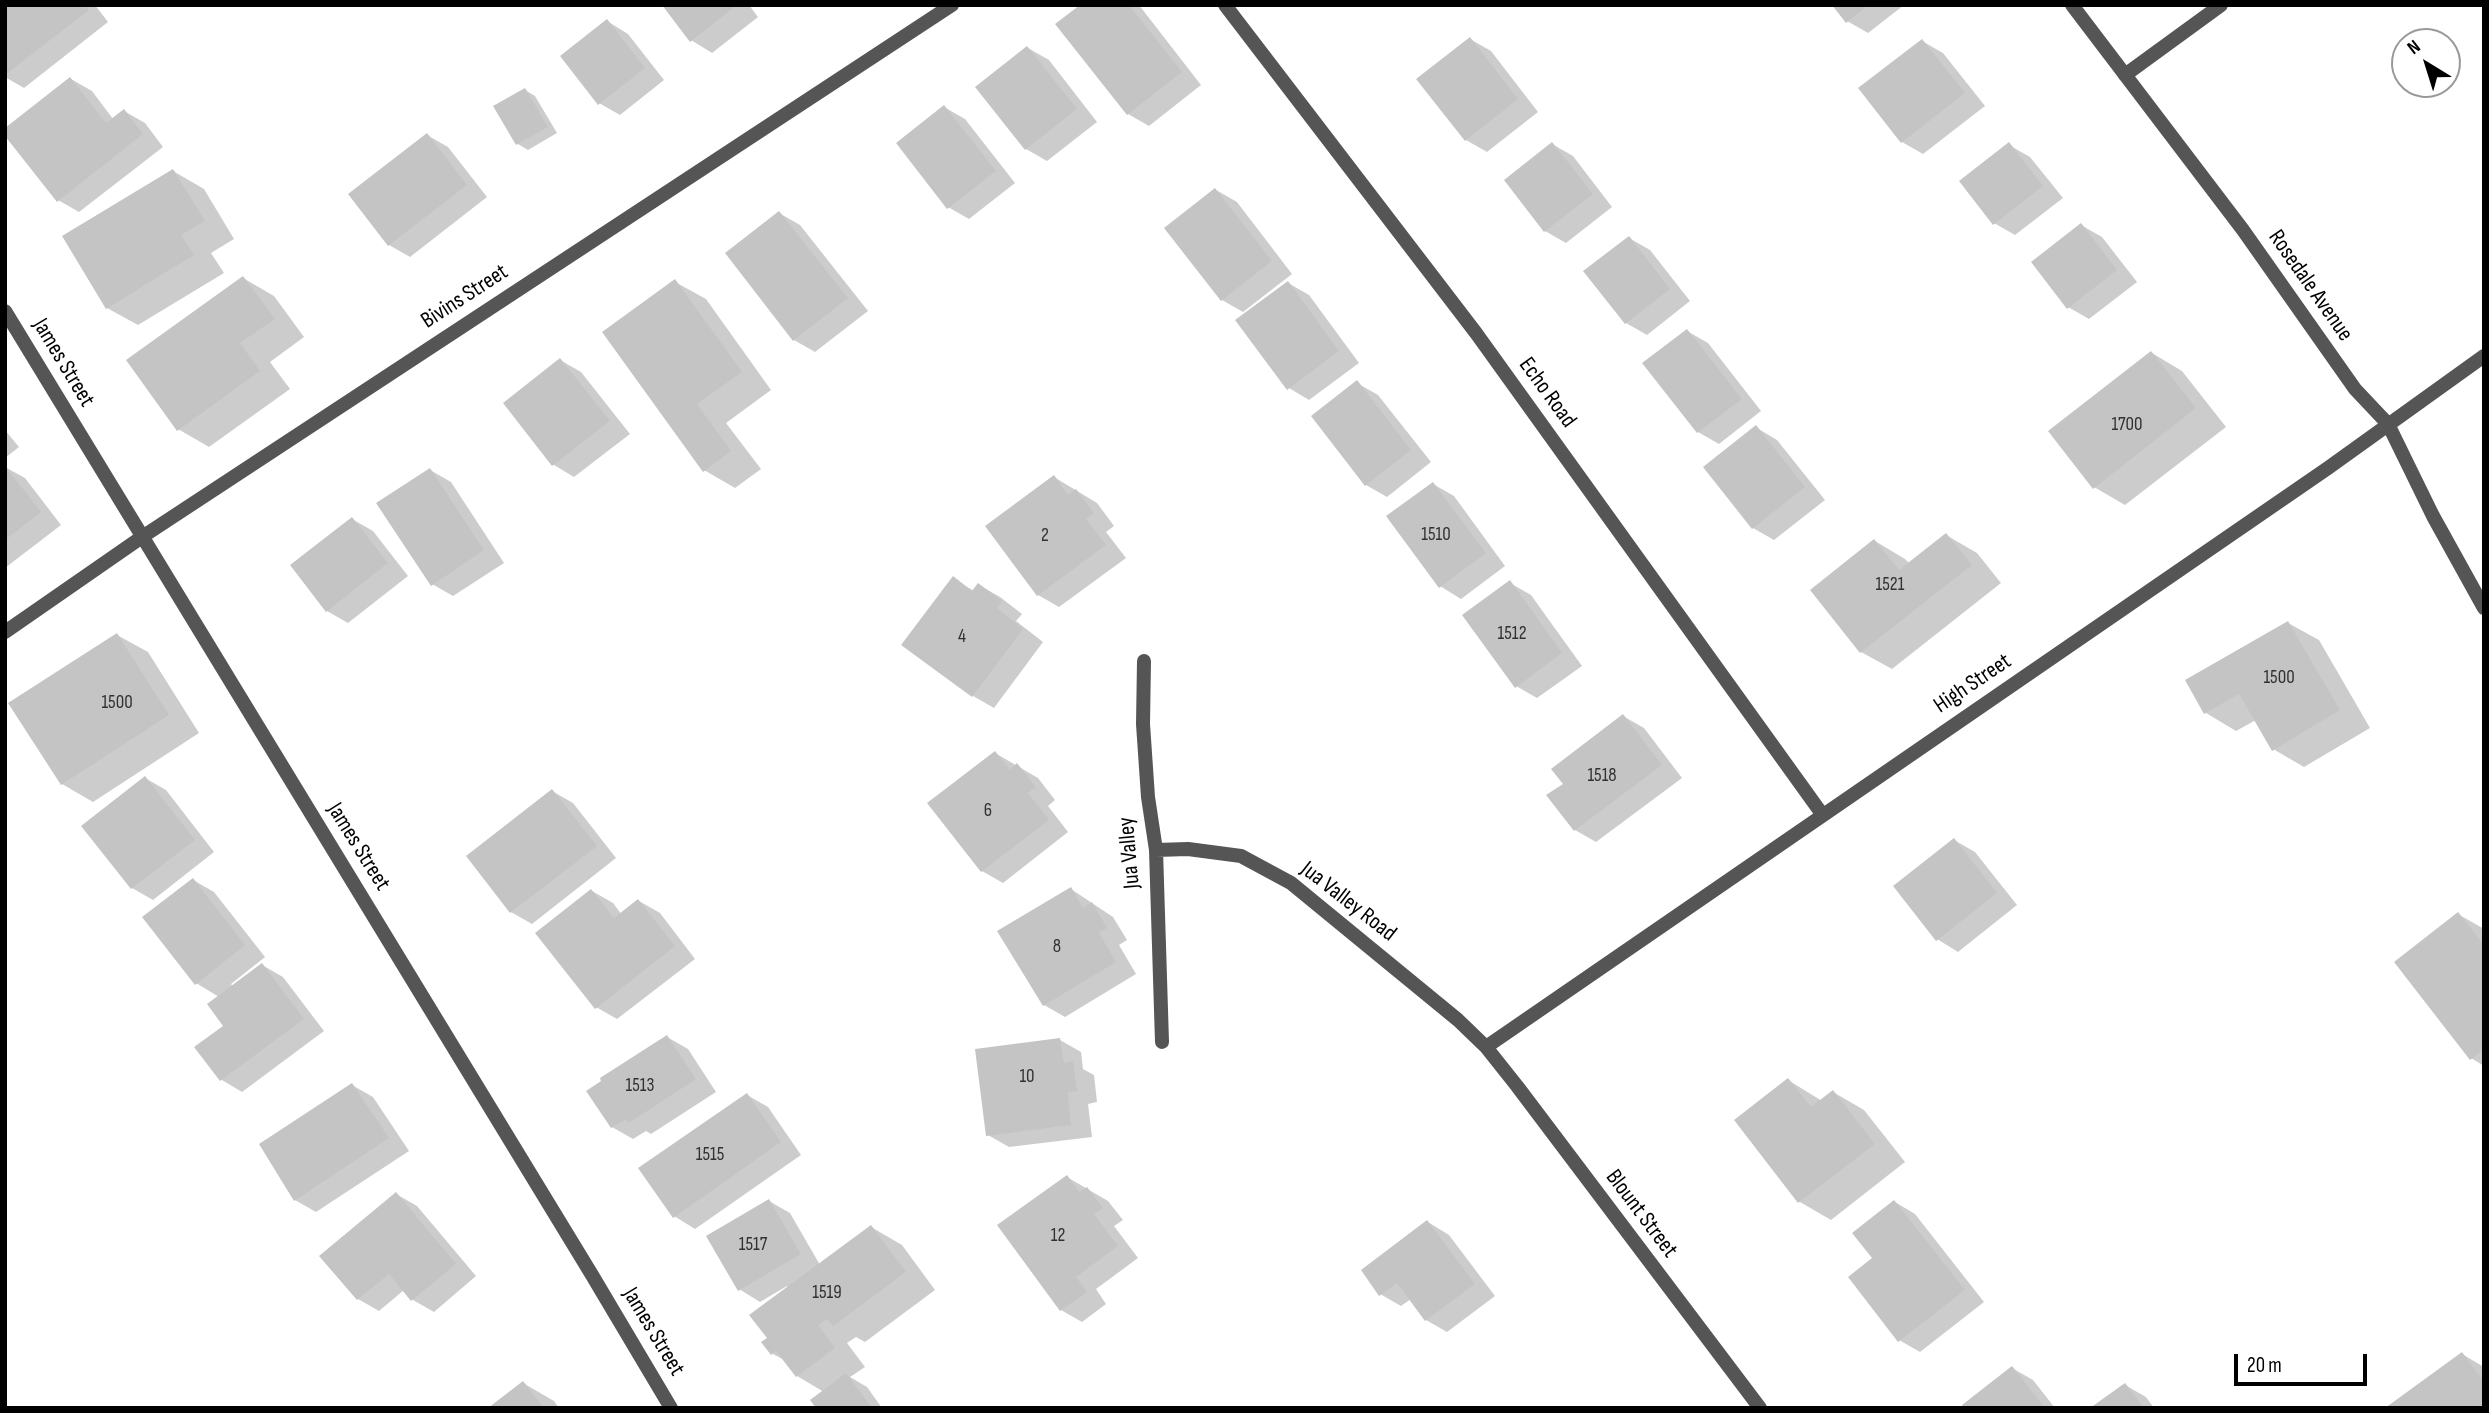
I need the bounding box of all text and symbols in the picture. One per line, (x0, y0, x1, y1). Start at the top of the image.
north arrow (2391, 28, 2461, 98)
text: N (2403, 35, 2425, 60)
street label: Rosedale Avenue (2262, 225, 2358, 347)
street label: Bivins Street (416, 259, 514, 335)
street label: James Street (26, 314, 100, 412)
street label: Echo Road (1512, 353, 1582, 433)
house number: 1700 (2111, 414, 2143, 436)
house number: 1510 (1421, 524, 1451, 546)
house number: 2 (1041, 525, 1049, 547)
house number: 1521 (1876, 574, 1904, 596)
house number: 1512 (1498, 623, 1526, 645)
house number: 4 (958, 626, 966, 648)
street label: High Street (1929, 648, 2017, 720)
house number: 1500 (2263, 667, 2295, 689)
house number: 1500 (101, 692, 133, 714)
house number: 1518 (1587, 765, 1617, 787)
street label: James Street (320, 798, 396, 896)
house number: 6 (984, 800, 992, 822)
street label: Jua Valley (1113, 816, 1147, 890)
street label: Jua Valley Road (1295, 856, 1401, 948)
house number: 8 (1053, 936, 1061, 958)
house number: 10 (1019, 1066, 1035, 1088)
house number: 1513 (626, 1075, 654, 1097)
house number: 1515 (696, 1144, 724, 1166)
street label: Blount Street (1599, 1165, 1683, 1263)
house number: 12 (1051, 1225, 1065, 1247)
house number: 1517 (739, 1234, 767, 1256)
house number: 1519 (812, 1282, 842, 1304)
street label: James Street (616, 1283, 690, 1381)
scale bar (2237, 1340, 2370, 1384)
text: 20 m (2247, 1353, 2282, 1378)

